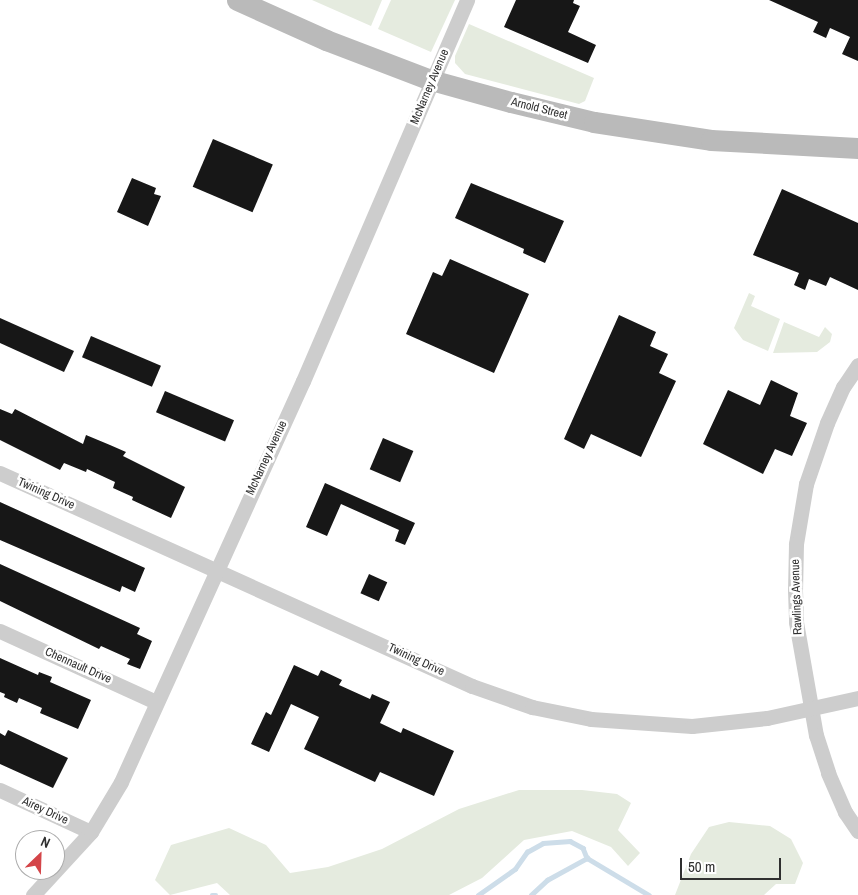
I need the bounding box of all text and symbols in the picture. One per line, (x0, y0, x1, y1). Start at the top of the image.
street label: McNarney Avenue (408, 47, 452, 127)
street label: Arnold Street (509, 95, 569, 123)
street label: McNarney Avenue (243, 418, 291, 498)
street label: Twining Drive (15, 475, 77, 513)
street label: Rawlings Avenue (788, 559, 806, 635)
street label: Twining Drive (385, 641, 447, 679)
street label: Chennault Drive (43, 645, 113, 687)
street label: Airey Drive (20, 794, 70, 828)
north arrow (15, 830, 65, 880)
text: N (38, 832, 53, 852)
scale bar (683, 848, 784, 880)
text: 50 m (688, 856, 715, 877)

